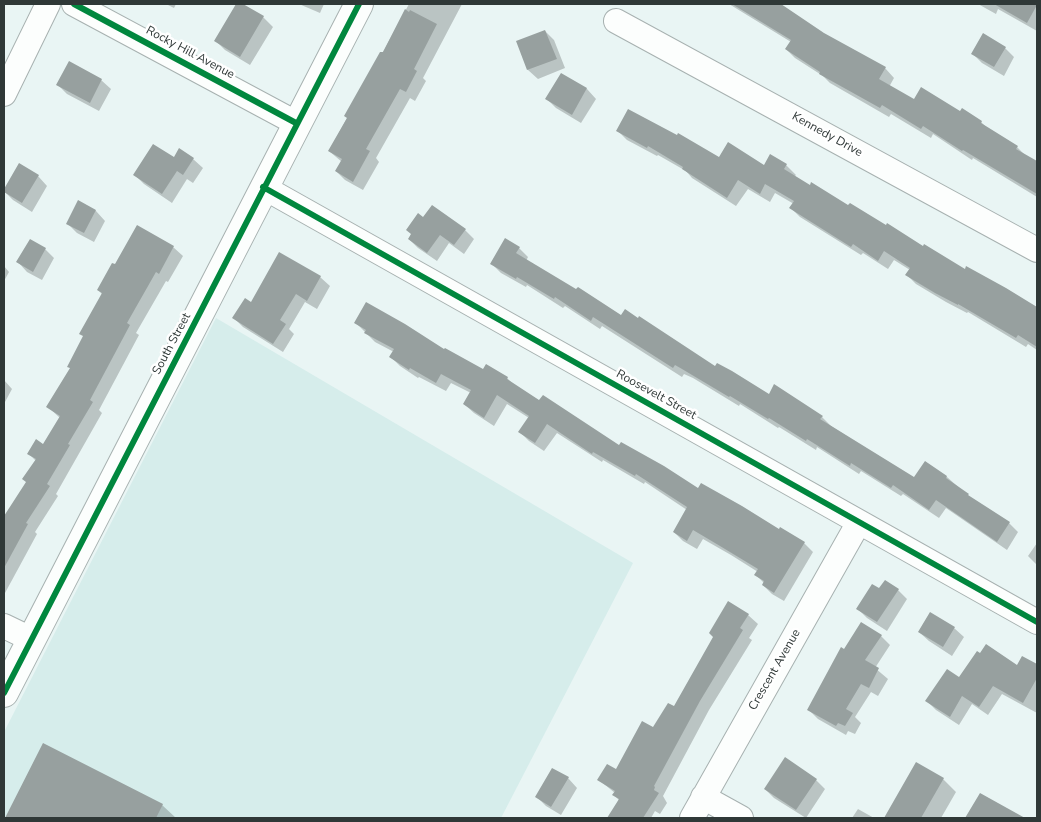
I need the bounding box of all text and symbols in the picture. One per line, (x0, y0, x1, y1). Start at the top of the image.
street label: Rocky Hill Avenue (143, 24, 237, 82)
street label: Kennedy Drive (789, 110, 865, 160)
street label: South Street (150, 311, 194, 377)
street label: Roosevelt Street (613, 367, 699, 423)
street label: Crescent Avenue (746, 627, 804, 713)

